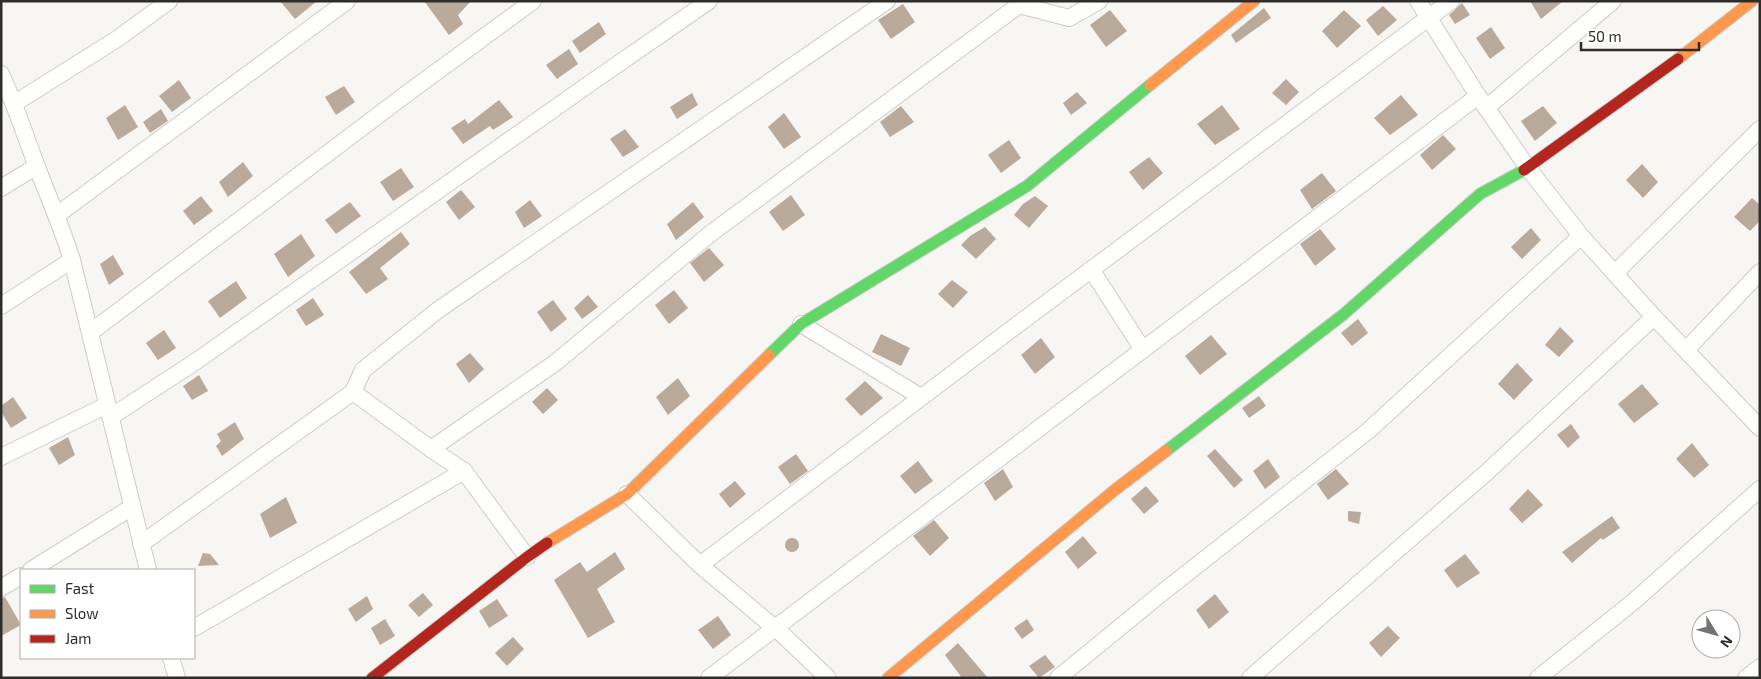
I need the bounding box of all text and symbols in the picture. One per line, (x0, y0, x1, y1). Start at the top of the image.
scale bar (1581, 20, 1698, 52)
text: 50 m (1588, 27, 1622, 45)
legend (20, 569, 195, 659)
text: Fast (65, 579, 95, 597)
text: Slow (65, 604, 99, 622)
north arrow (1691, 609, 1741, 659)
text: Jam (65, 629, 91, 647)
text: N (1717, 633, 1737, 651)

